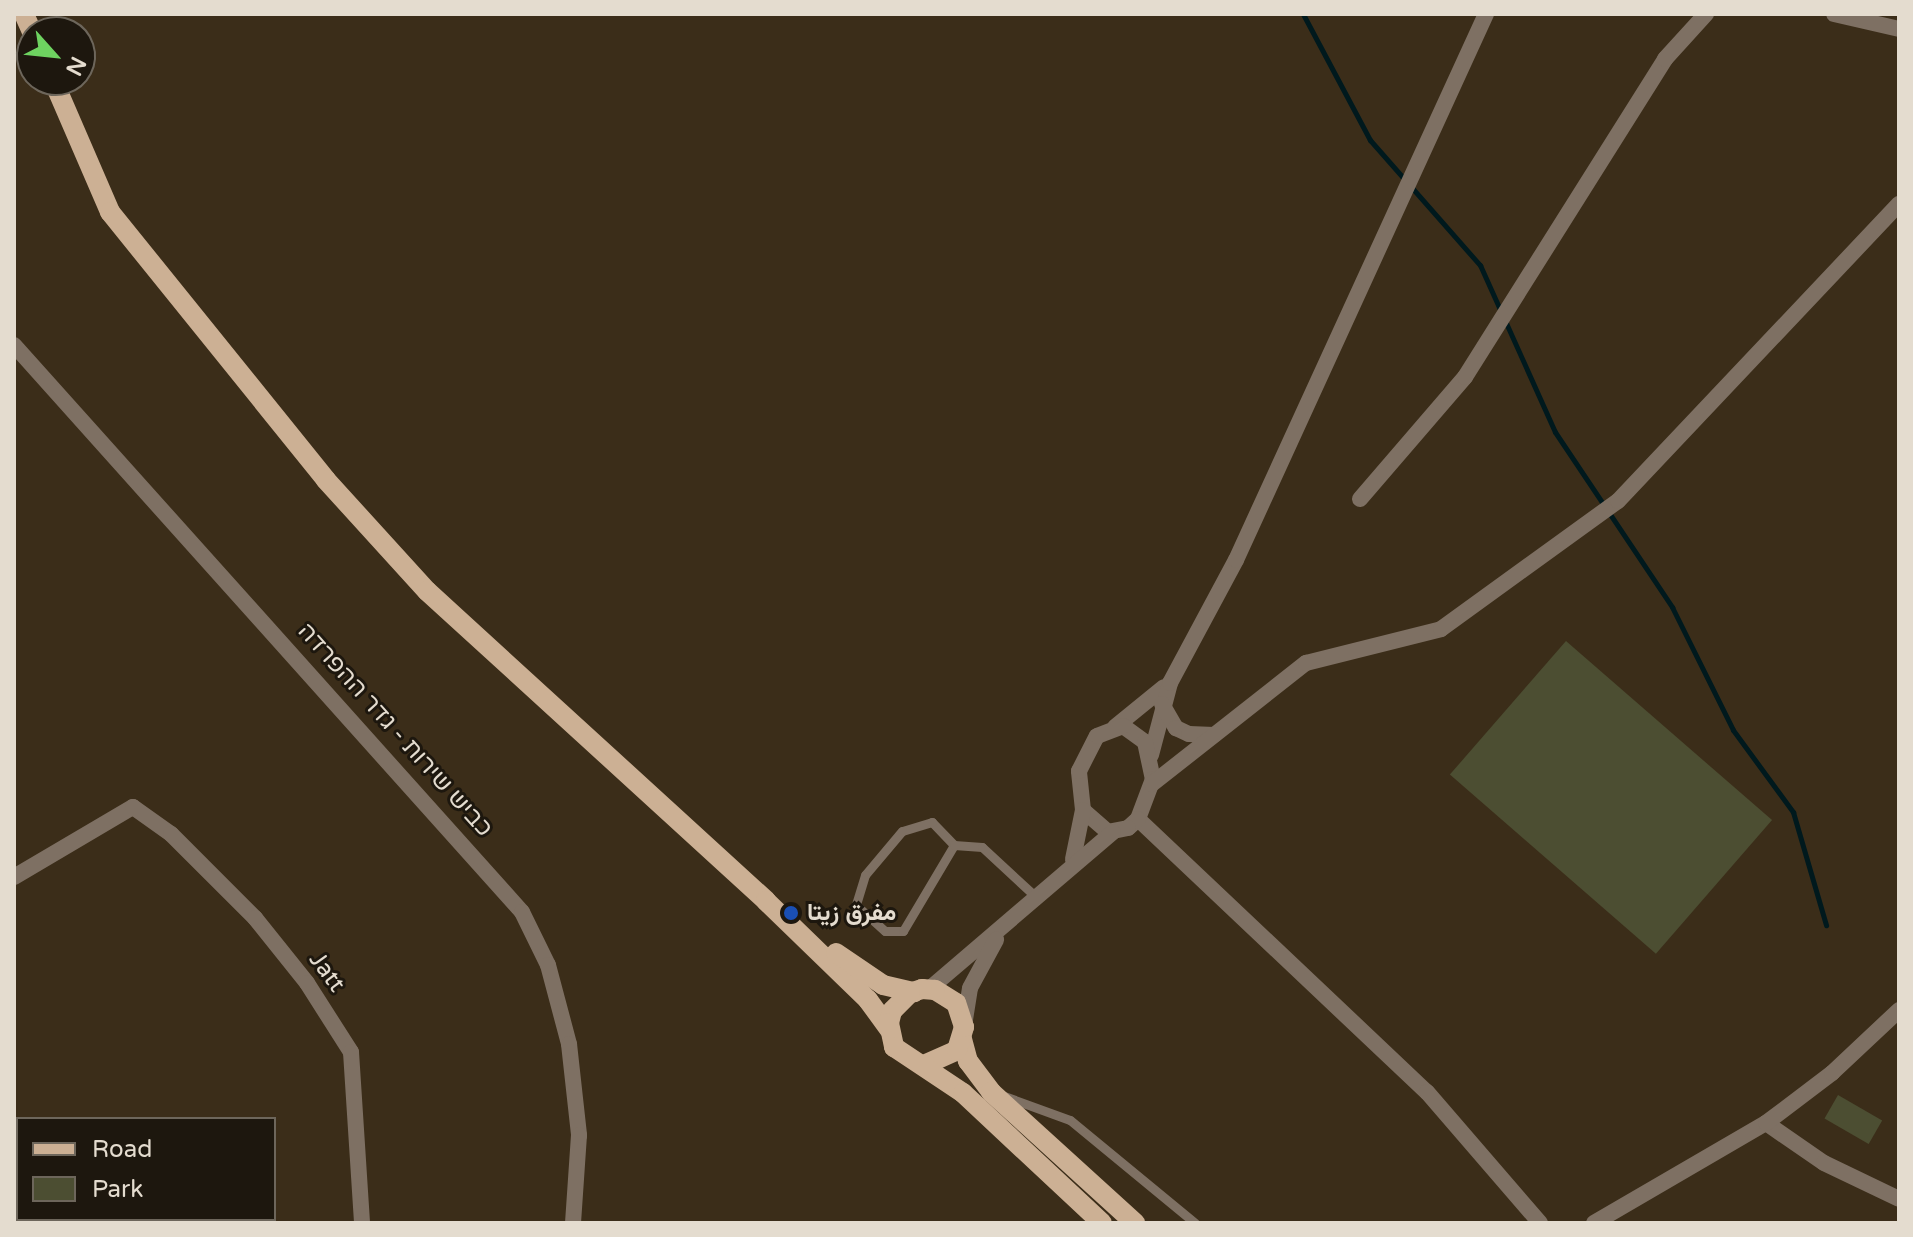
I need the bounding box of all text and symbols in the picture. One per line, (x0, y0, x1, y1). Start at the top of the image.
north arrow (16, 16, 96, 96)
text: N (60, 52, 91, 80)
street label: כביש שירות - גדר ההפרדה (291, 617, 499, 843)
place label: مفرق زيتا (807, 899, 896, 927)
marker: مفرق زيتا (782, 904, 800, 922)
street label: Jatt (303, 946, 351, 998)
legend (16, 1117, 276, 1221)
text: Road (92, 1135, 152, 1164)
text: Park (92, 1175, 143, 1204)

